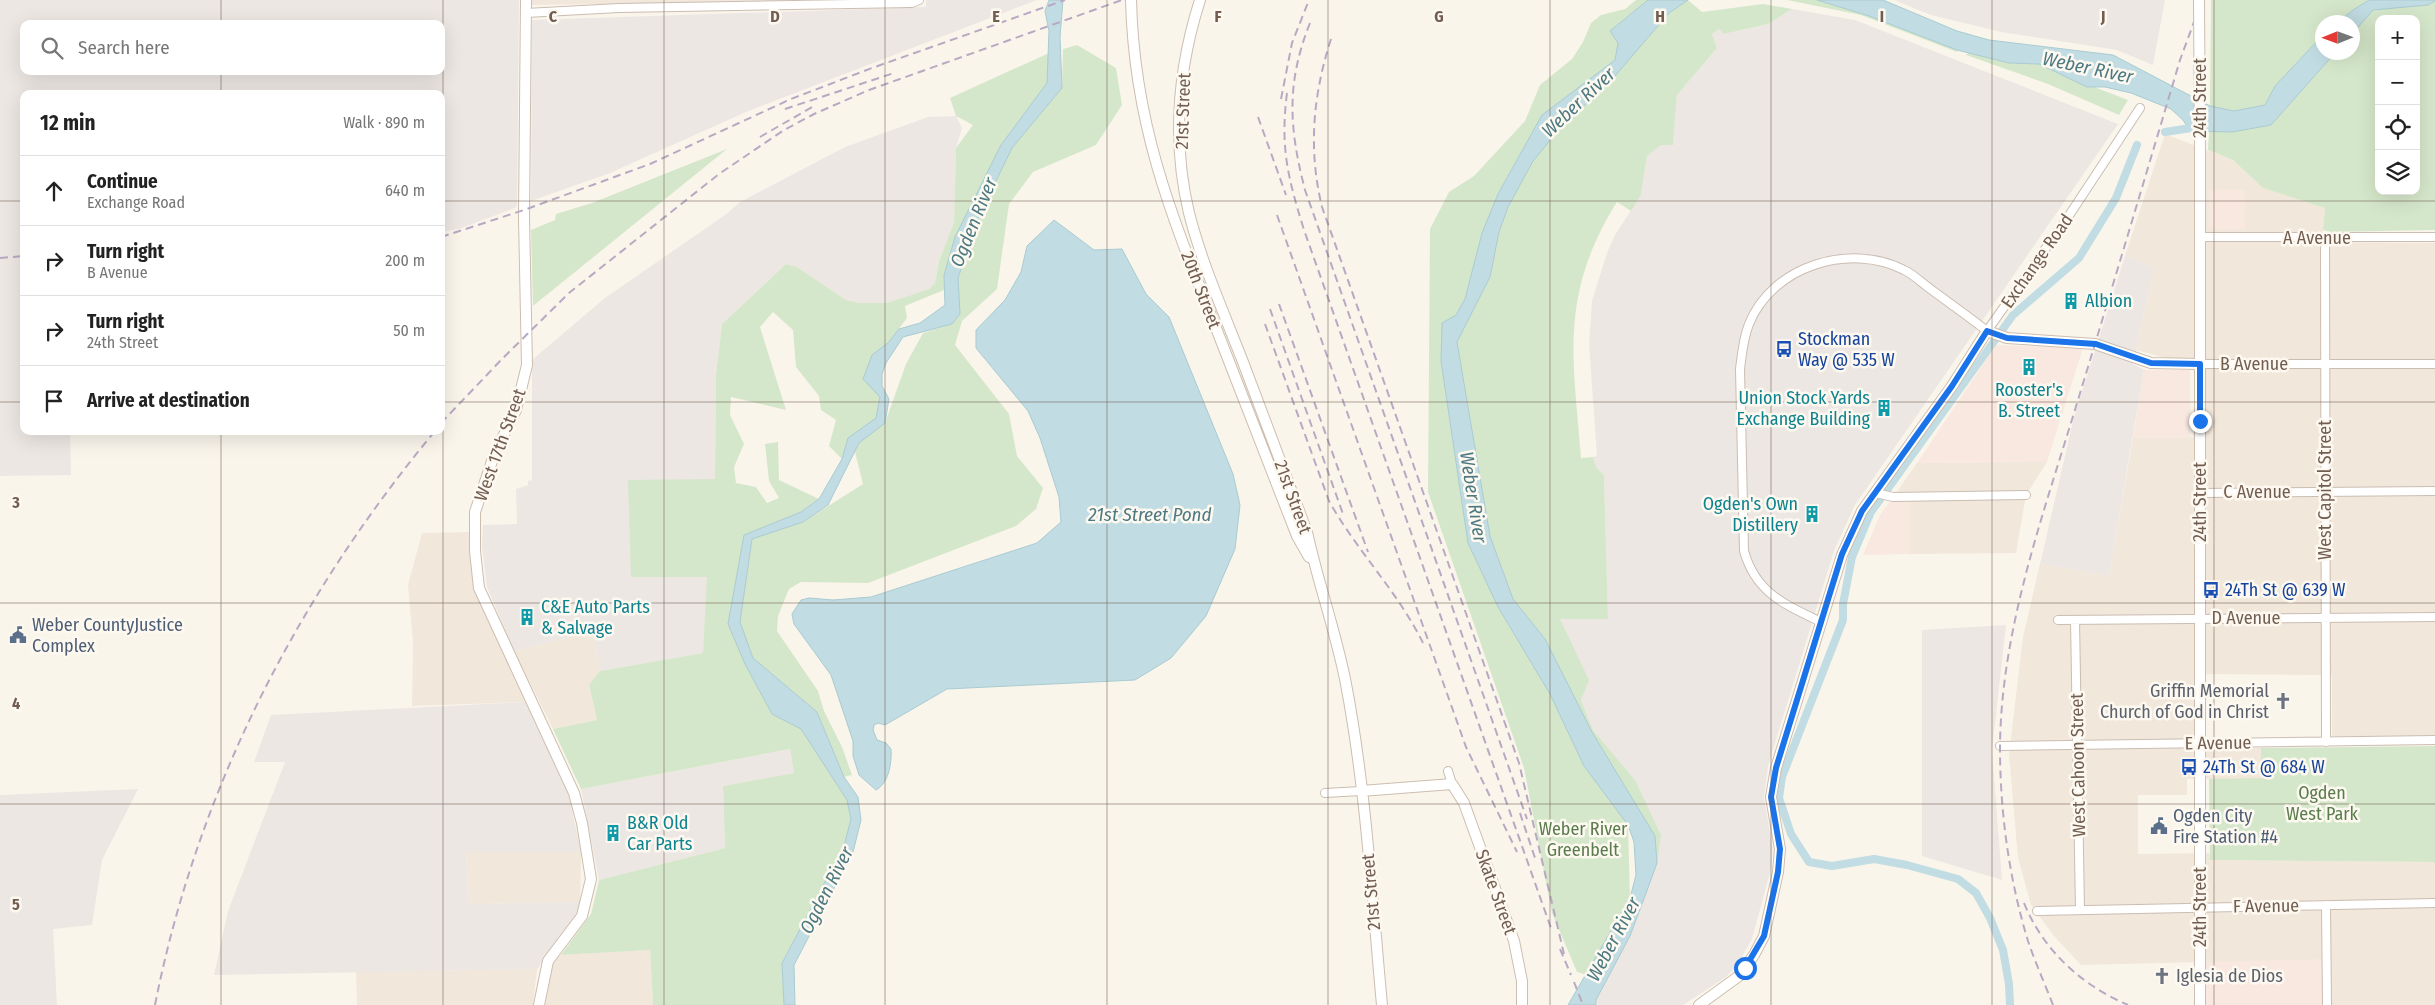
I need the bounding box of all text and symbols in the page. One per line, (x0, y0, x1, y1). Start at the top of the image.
text: C (549, 7, 558, 26)
text: D (770, 7, 780, 26)
text: E (992, 7, 1000, 26)
text: F (1214, 7, 1222, 26)
text: G (1434, 7, 1444, 26)
text: H (1655, 7, 1665, 26)
text: I (1880, 7, 1884, 26)
text: J (2100, 7, 2105, 26)
north arrow (2315, 15, 2360, 60)
map controls (2375, 15, 2420, 195)
button: + (2375, 15, 2420, 60)
search box (20, 20, 445, 75)
icon: search (38, 34, 66, 62)
text: Search here (78, 36, 170, 59)
water label: Weber River (2041, 47, 2137, 89)
street label: 24th Street (2189, 58, 2211, 138)
button: − (2375, 60, 2420, 105)
water label: Weber River (1537, 62, 1621, 142)
street label: 21st Street (1171, 72, 1195, 150)
button: locate (2375, 105, 2420, 150)
text: 12 min (40, 110, 95, 136)
text: Walk · 890 m (343, 113, 425, 132)
button: layers (2375, 150, 2420, 195)
text: Continue (87, 170, 158, 193)
water label: Ogden River (945, 173, 1002, 270)
icon: ahead (40, 177, 68, 205)
text: 640 m (385, 181, 425, 200)
text: Exchange Road (87, 193, 185, 212)
street label: Exchange Road (1996, 210, 2078, 312)
street label: A Avenue (2283, 227, 2351, 249)
text: Turn right (87, 240, 164, 263)
icon: right (40, 247, 68, 275)
street label: 20th Street (1176, 248, 1226, 332)
text: 200 m (385, 251, 425, 270)
text: B Avenue (87, 263, 148, 282)
place label: Albion (2085, 290, 2132, 312)
building icon: Albion (2061, 291, 2081, 311)
text: Turn right (87, 310, 164, 333)
icon: right (40, 317, 68, 345)
text: 50 m (393, 321, 425, 340)
place label: Stockman Way @ 535 W (1798, 328, 1895, 371)
text: 24th Street (87, 333, 158, 352)
bus stop icon: Stockman Way @ 535 W (1774, 339, 1794, 359)
street label: B Avenue (2220, 353, 2288, 375)
building icon: Rooster's B. Street (2019, 357, 2039, 377)
place label: Rooster's B. Street (1995, 379, 2063, 422)
street label: West 17th Street (469, 386, 531, 504)
icon: arrive (40, 387, 68, 415)
place label: Union Stock Yards Exchange Building (1736, 387, 1871, 430)
text: Arrive at destination (87, 389, 250, 412)
building icon: Union Stock Yards Exchange Building (1874, 398, 1894, 418)
route end (2189, 410, 2212, 433)
street label: West Capitol Street (2314, 420, 2336, 560)
water label: Weber River (1455, 450, 1492, 546)
street label: 21st Street (1270, 457, 1316, 537)
street label: 24th Street (2189, 462, 2211, 542)
street label: C Avenue (2223, 481, 2291, 503)
text: 3 (11, 493, 20, 512)
place label: Ogden's Own Distillery (1703, 493, 1798, 536)
water label: 21st Street Pond (1087, 503, 1212, 526)
building icon: Ogden's Own Distillery (1802, 504, 1822, 524)
place label: 24Th St @ 639 W (2225, 579, 2346, 601)
bus stop icon: 24Th St @ 639 W (2201, 580, 2221, 600)
place label: C&E Auto Parts & Salvage (541, 596, 650, 639)
building icon: C&E Auto Parts & Salvage (517, 607, 537, 627)
street label: D Avenue (2212, 607, 2280, 629)
place label: Weber CountyJustice Complex (32, 614, 183, 657)
public building icon: Weber CountyJustice Complex (8, 625, 28, 645)
place label: Griffin Memorial Church of God in Christ (2100, 680, 2269, 723)
church icon: Griffin Memorial Church of God in Christ (2273, 691, 2293, 711)
street label: West Cahoon Street (2066, 693, 2090, 837)
text: 4 (12, 694, 20, 713)
street label: E Avenue (2184, 731, 2252, 755)
place label: 24Th St @ 684 W (2203, 756, 2325, 778)
bus stop icon: 24Th St @ 684 W (2179, 757, 2199, 777)
park label: Ogden West Park (2286, 782, 2359, 825)
place label: Ogden City Fire Station #4 (2173, 805, 2278, 848)
place label: B&R Old Car Parts (627, 812, 693, 855)
public building icon: Ogden City Fire Station #4 (2149, 816, 2169, 836)
park label: Weber River Greenbelt (1539, 818, 1628, 861)
building icon: B&R Old Car Parts (603, 823, 623, 843)
water label: Ogden River (795, 842, 859, 937)
street label: Skate Street (1470, 846, 1522, 938)
street label: 21st Street (1357, 853, 1385, 931)
street label: 24th Street (2189, 867, 2211, 947)
water label: Weber River (1582, 892, 1646, 985)
street label: F Avenue (2233, 894, 2299, 918)
text: 5 (12, 895, 20, 914)
route start (1734, 957, 1757, 980)
place label: Iglesia de Dios (2176, 965, 2283, 987)
church icon: Iglesia de Dios (2152, 966, 2172, 986)

